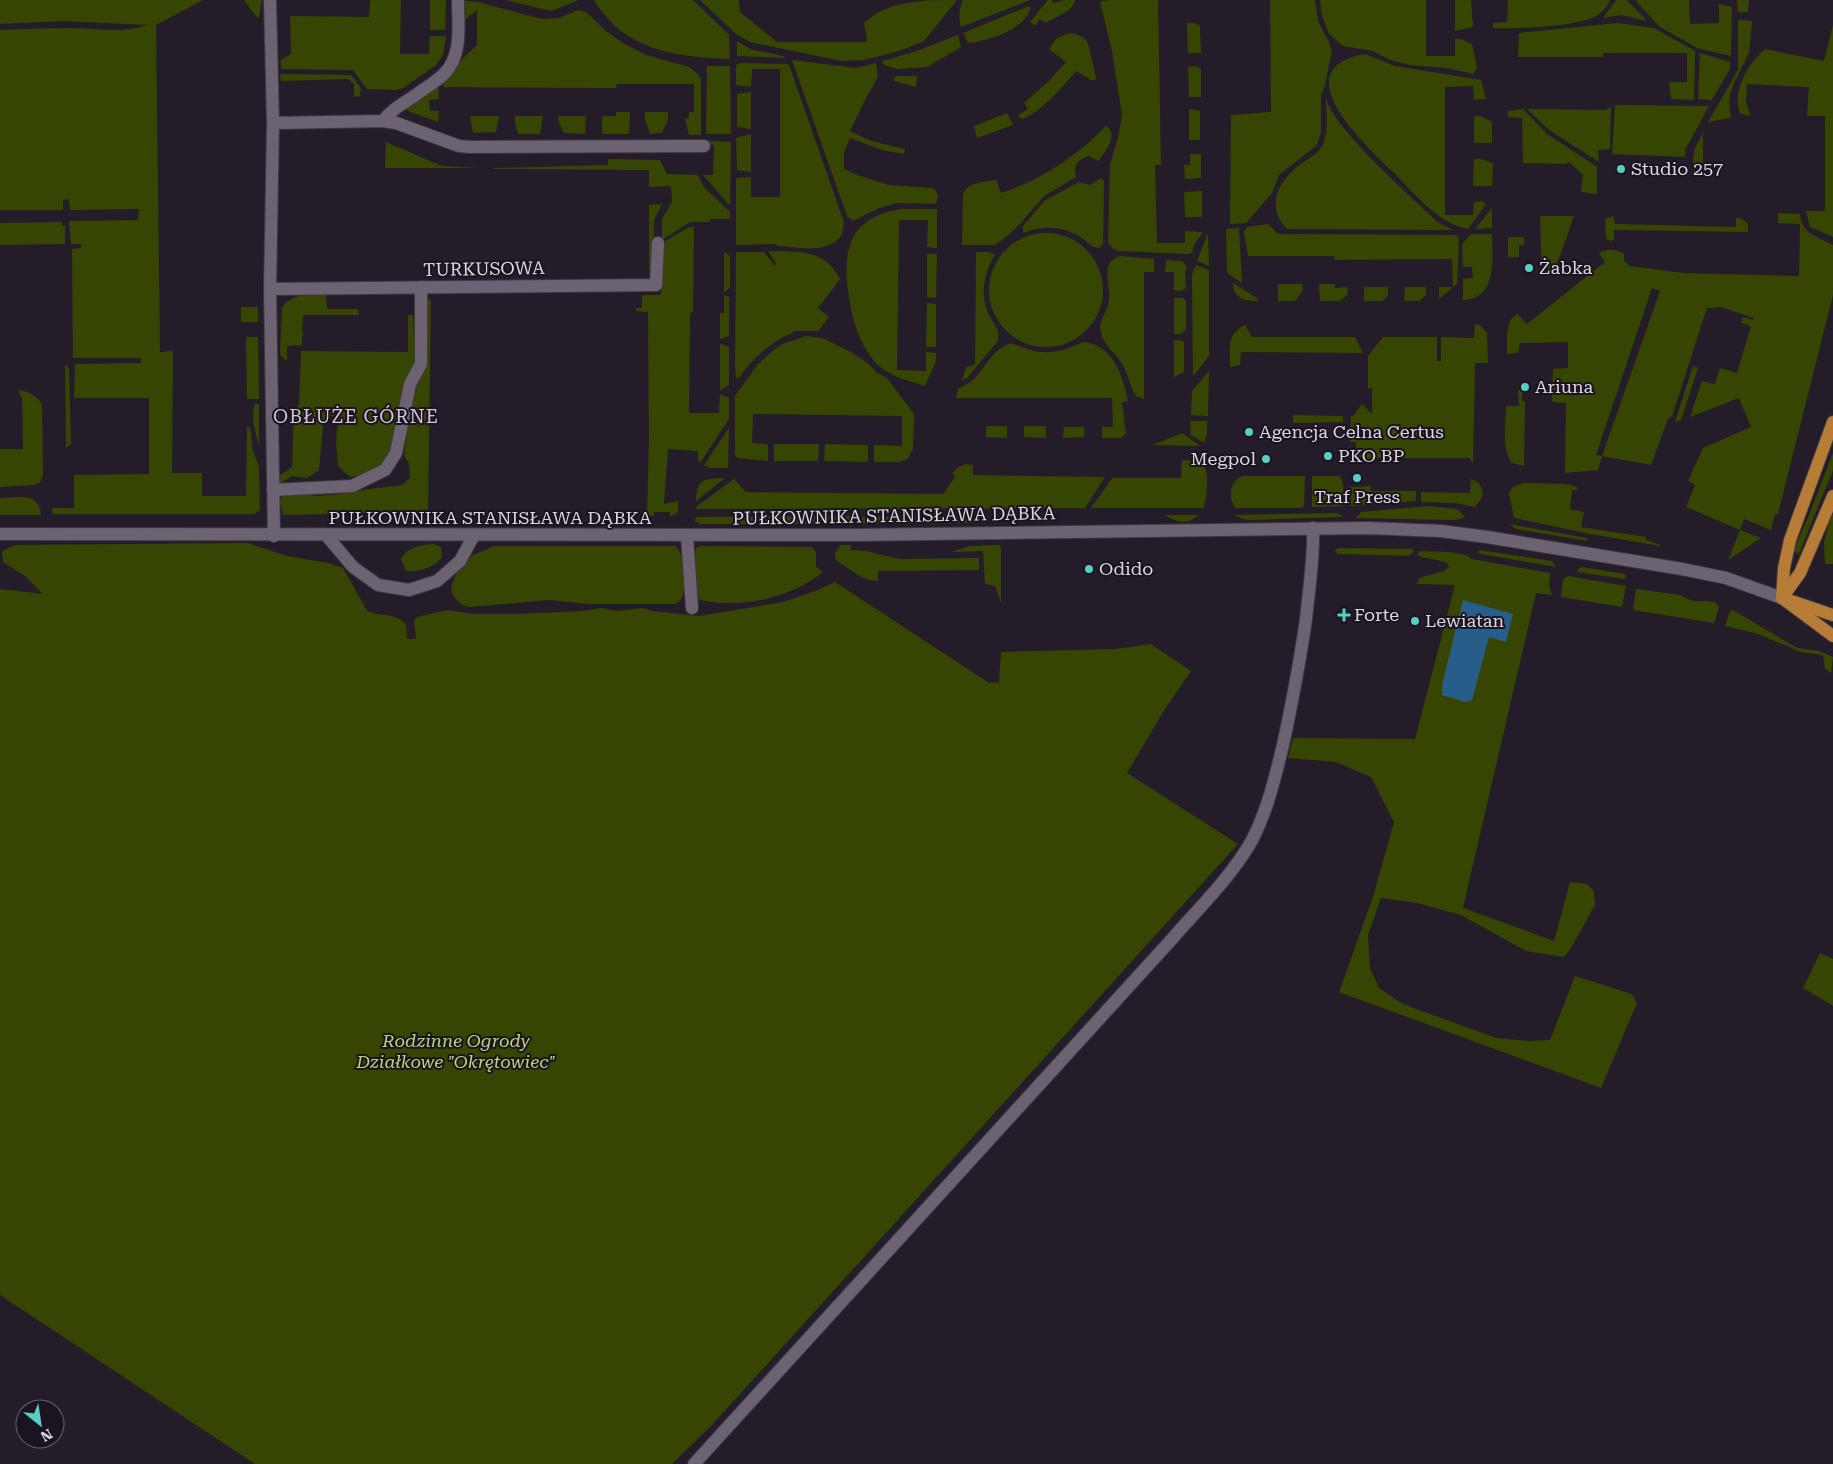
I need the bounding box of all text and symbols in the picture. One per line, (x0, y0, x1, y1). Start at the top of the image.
place label: Studio 257 (1631, 158, 1723, 179)
marker: Studio 257 (1615, 163, 1627, 175)
street label: TURKUSOWA (423, 257, 545, 280)
place label: Żabka (1539, 257, 1593, 278)
marker: Żabka (1523, 262, 1535, 274)
place label: Ariuna (1535, 376, 1594, 397)
marker: Ariuna (1519, 381, 1531, 393)
district label: OBŁUŻE GÓRNE (273, 405, 439, 428)
place label: Agencja Celna Certus (1259, 421, 1444, 442)
marker: Agencja Celna Certus (1243, 426, 1255, 438)
place label: PKO BP (1338, 445, 1404, 466)
place label: Megpol (1191, 448, 1256, 469)
marker: PKO BP (1322, 450, 1334, 462)
marker: Megpol (1260, 453, 1272, 465)
marker: Traf Press (1351, 472, 1363, 484)
place label: Traf Press (1314, 486, 1400, 507)
street label: PUŁKOWNIKA STANISŁAWA DĄBKA (732, 502, 1056, 529)
street label: PUŁKOWNIKA STANISŁAWA DĄBKA (328, 507, 652, 528)
place label: Odido (1099, 558, 1153, 579)
marker: Odido (1083, 563, 1095, 575)
place label: Forte (1354, 604, 1399, 625)
marker: Forte (1338, 609, 1350, 621)
place label: Lewiatan (1425, 610, 1505, 631)
marker: Lewiatan (1409, 615, 1421, 627)
park label: Rodzinne Ogrody Działkowe "Okrętowiec" (355, 1030, 556, 1072)
north arrow (15, 1399, 65, 1449)
text: N (38, 1426, 55, 1445)

